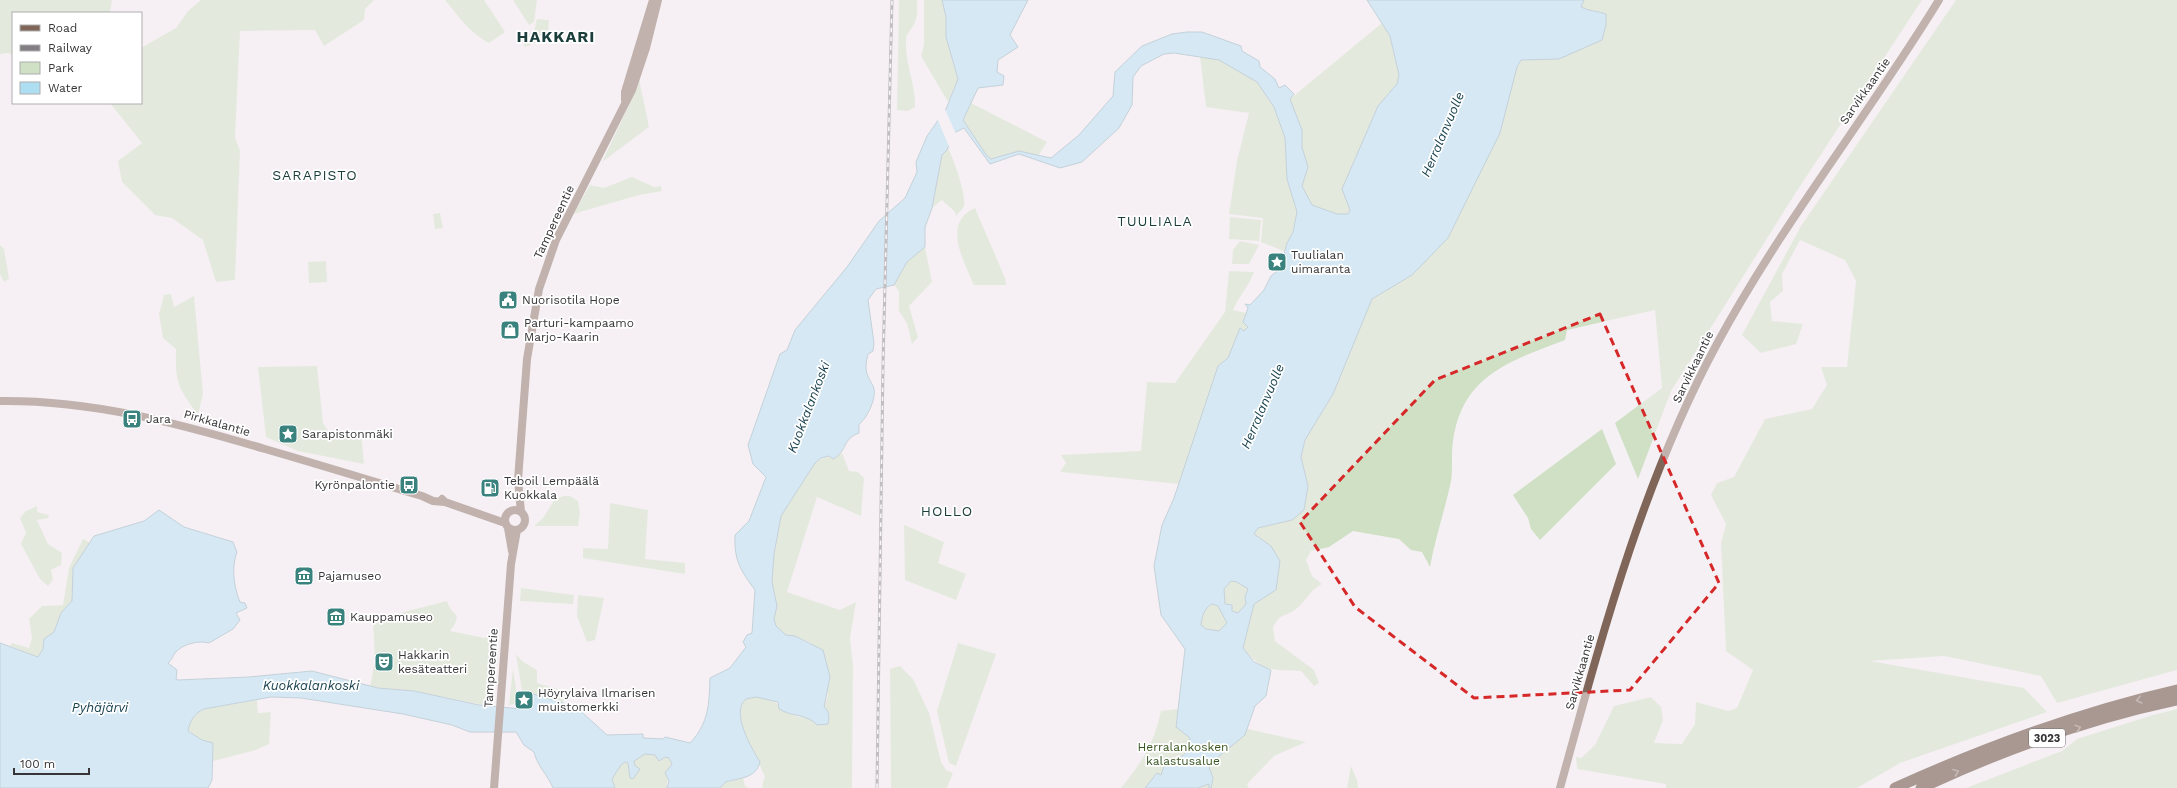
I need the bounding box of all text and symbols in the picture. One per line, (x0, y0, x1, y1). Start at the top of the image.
legend (12, 12, 142, 104)
text: Road (48, 21, 77, 35)
district label: HAKKARI (517, 27, 595, 46)
text: Railway (48, 41, 93, 55)
street label: Sarvikkaantie (1837, 55, 1893, 127)
text: Park (48, 61, 74, 75)
text: Water (48, 81, 83, 95)
water label: Herralanvuolle (1418, 89, 1467, 179)
district label: SARAPISTO (272, 167, 358, 183)
street label: Tampereentie (531, 183, 577, 261)
district label: TUULIALA (1117, 213, 1193, 229)
place label: Tuulialan uimaranta (1291, 248, 1351, 276)
place icon: Tuulialan uimaranta (1266, 251, 1288, 273)
public building icon: Nuorisotila Hope (497, 289, 519, 311)
place label: Nuorisotila Hope (522, 293, 620, 307)
place label: Parturi-kampaamo Marjo-Kaarin (524, 316, 634, 344)
shop icon: Parturi-kampaamo Marjo-Kaarin (499, 319, 521, 341)
street label: Sarvikkaantie (1670, 329, 1716, 405)
water label: Kuokkalankoski (784, 359, 833, 455)
water label: Herralanvuolle (1238, 361, 1287, 451)
street label: Pirkkalantie (182, 407, 252, 439)
bus stop icon: Jara (121, 408, 143, 430)
place label: Jara (146, 412, 171, 426)
place icon: Sarapistonmäki (277, 423, 299, 445)
place label: Sarapistonmäki (302, 427, 393, 441)
bus stop icon: Kyrönpalontie (398, 474, 420, 496)
place label: Teboil Lempäälä Kuokkala (504, 474, 599, 502)
fuel station icon: Teboil Lempäälä Kuokkala (479, 477, 501, 499)
place label: Kyrönpalontie (314, 478, 395, 492)
district label: HOLLO (921, 503, 973, 519)
museum icon: Pajamuseo (293, 565, 315, 587)
place label: Pajamuseo (318, 569, 381, 583)
museum icon: Kauppamuseo (325, 606, 347, 628)
place label: Kauppamuseo (350, 610, 433, 624)
street label: Tampereentie (481, 628, 501, 708)
street label: Sarvikkaantie (1562, 632, 1598, 712)
place label: Hakkarin kesäteatteri (398, 648, 467, 676)
theatre icon: Hakkarin kesäteatteri (373, 651, 395, 673)
water label: Kuokkalankoski (263, 678, 360, 693)
place label: Höyrylaiva Ilmarisen muistomerkki (538, 686, 656, 714)
place icon: Höyrylaiva Ilmarisen muistomerkki (513, 689, 535, 711)
one-way arrow (2136, 695, 2142, 703)
water label: Pyhäjärvi (72, 700, 129, 715)
one-way arrow (2075, 724, 2082, 733)
road number: 3023 (2029, 729, 2065, 747)
park label: Herralankosken kalastusalue (1138, 740, 1229, 768)
scale bar (14, 750, 89, 776)
text: 100 m (20, 757, 55, 771)
one-way arrow (1952, 769, 1960, 777)

